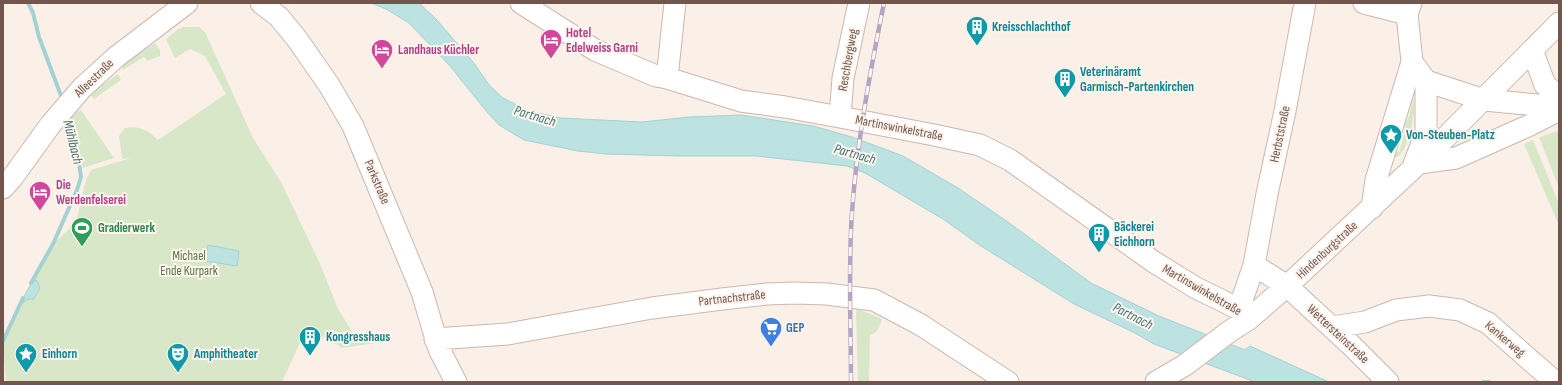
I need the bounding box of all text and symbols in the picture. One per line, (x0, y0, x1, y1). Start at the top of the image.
building icon: Kreisschlachthof (964, 14, 990, 47)
place label: Kreisschlachthof (992, 19, 1072, 35)
place label: Hotel Edelweiss Garni (566, 25, 638, 56)
hotel icon: Hotel Edelweiss Garni (538, 27, 564, 60)
street label: Reschbergweg (835, 27, 861, 93)
hotel icon: Landhaus Küchler (369, 37, 395, 70)
place label: Landhaus Küchler (398, 42, 479, 58)
street label: Alleestraße (70, 55, 117, 101)
place label: Veterinäramt Garmisch-Partenkirchen (1080, 64, 1194, 95)
building icon: Veterinäramt Garmisch-Partenkirchen (1052, 66, 1078, 99)
water label: Partnach (512, 102, 558, 130)
street label: Herbststraße (1266, 104, 1294, 164)
street label: Martinswinkelstraße (854, 112, 944, 144)
water label: Mühlbach (59, 118, 87, 166)
place icon: Von-Steuben-Platz (1378, 122, 1404, 155)
place label: Von-Steuben-Platz (1406, 127, 1495, 143)
water label: Partnach (832, 140, 878, 168)
street label: Parkstraße (361, 157, 393, 207)
place label: Die Werdenfelserei (56, 177, 126, 208)
hotel icon: Die Werdenfelserei (27, 179, 53, 212)
sports icon: Gradierwerk (69, 215, 95, 248)
street label: Hindenburgstraße (1293, 218, 1361, 282)
place label: Bäckerei Eichhorn (1114, 219, 1155, 250)
place label: Gradierwerk (98, 220, 155, 236)
building icon: Bäckerei Eichhorn (1086, 221, 1112, 254)
park label: Michael Ende Kurpark (160, 248, 218, 279)
street label: Martinswinkelstraße (1160, 261, 1244, 319)
street label: Partnachstraße (698, 287, 766, 309)
water label: Partnach (1110, 299, 1156, 333)
street label: Wettersteinstraße (1303, 301, 1373, 367)
supermarket icon: GEP (758, 315, 784, 348)
street label: Kankerweg (1481, 317, 1529, 361)
place label: GEP (786, 320, 804, 336)
building icon: Kongresshaus (297, 324, 323, 357)
place label: Kongresshaus (326, 329, 390, 345)
place icon: Einhorn (13, 341, 39, 374)
theatre icon: Amphitheater (165, 341, 191, 374)
place label: Einhorn (42, 346, 78, 362)
place label: Amphitheater (193, 346, 258, 362)

